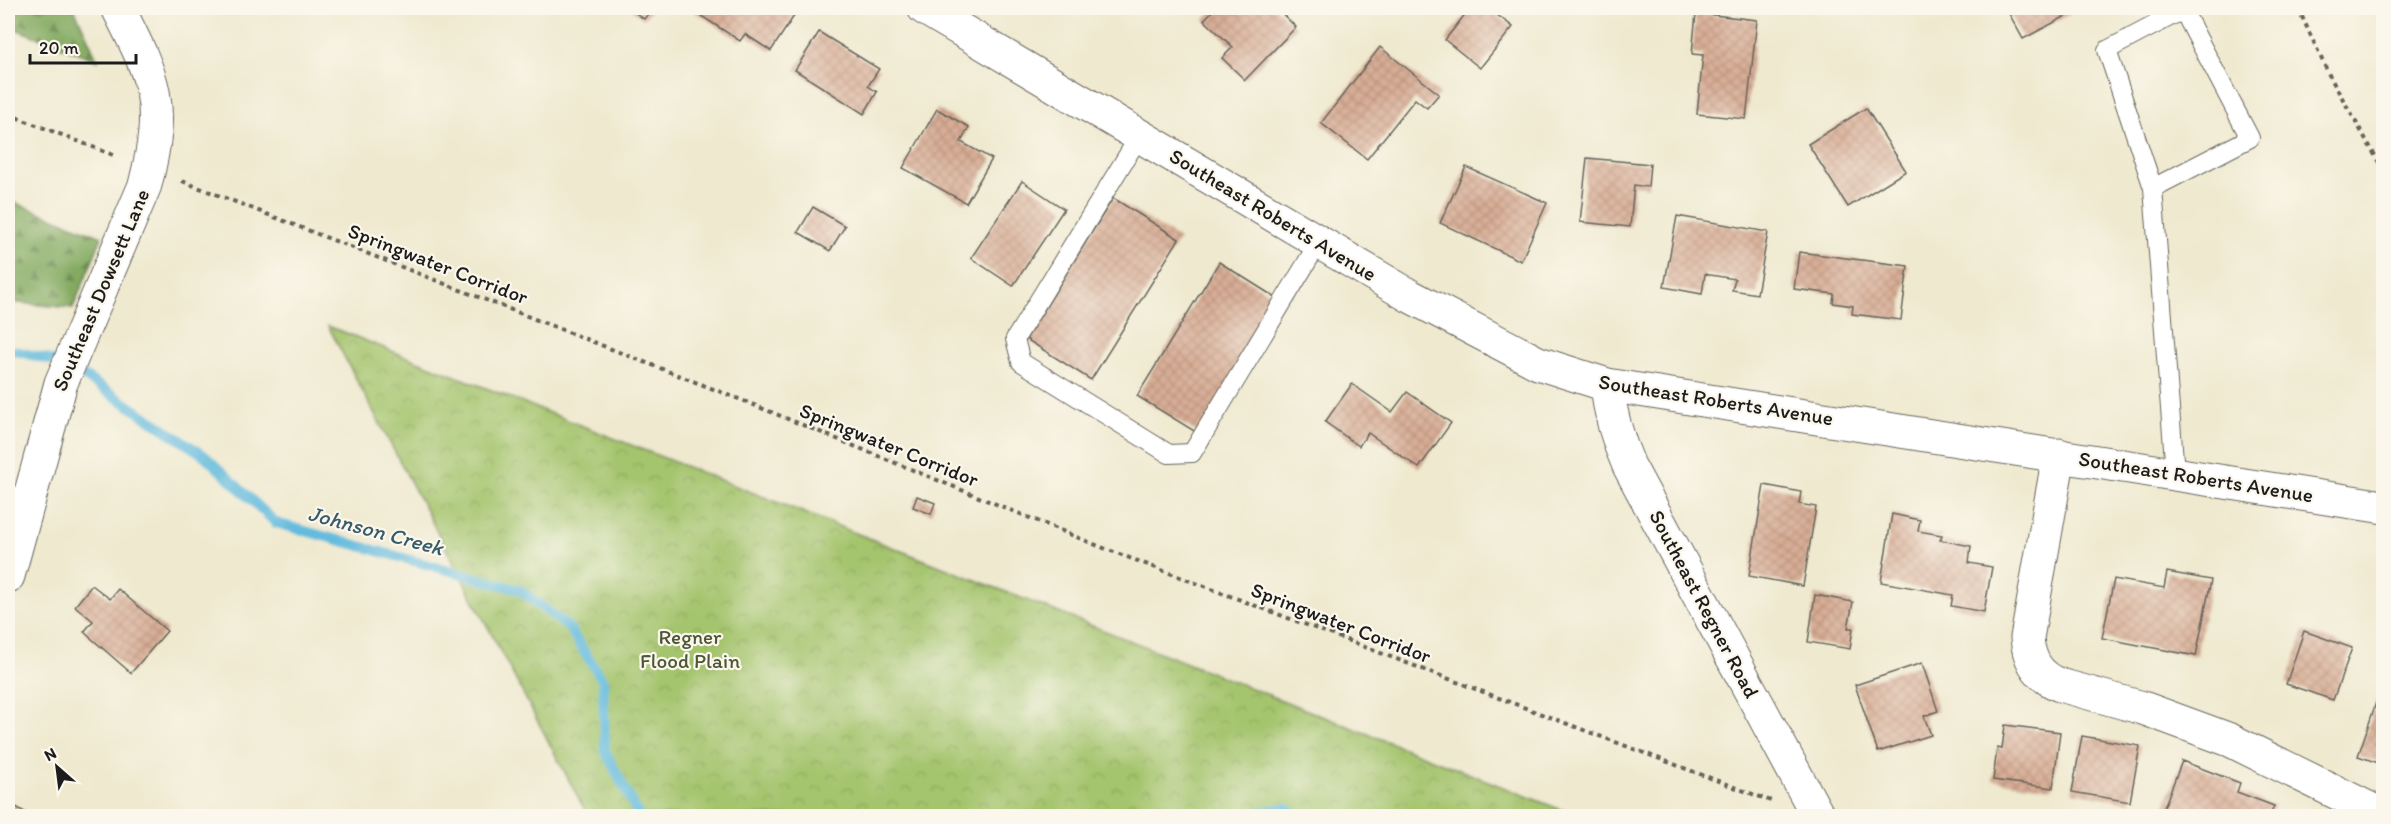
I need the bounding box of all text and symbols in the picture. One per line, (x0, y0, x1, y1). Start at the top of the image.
scale bar (30, 27, 136, 65)
text: 20 m (39, 37, 79, 59)
street label: Southeast Roberts Avenue (1165, 143, 1381, 286)
street label: Southeast Dowsett Lane (47, 185, 155, 395)
street label: Springwater Corridor (345, 218, 532, 309)
street label: Southeast Roberts Avenue (1597, 369, 1835, 430)
street label: Springwater Corridor (796, 397, 982, 492)
street label: Southeast Roberts Avenue (2077, 446, 2315, 507)
water label: Johnson Creek (305, 500, 448, 562)
street label: Southeast Regner Road (1644, 506, 1765, 702)
street label: Springwater Corridor (1248, 577, 1435, 668)
park label: Regner Flood Plain (640, 624, 740, 673)
north arrow (27, 737, 87, 797)
text: N (41, 743, 59, 765)

